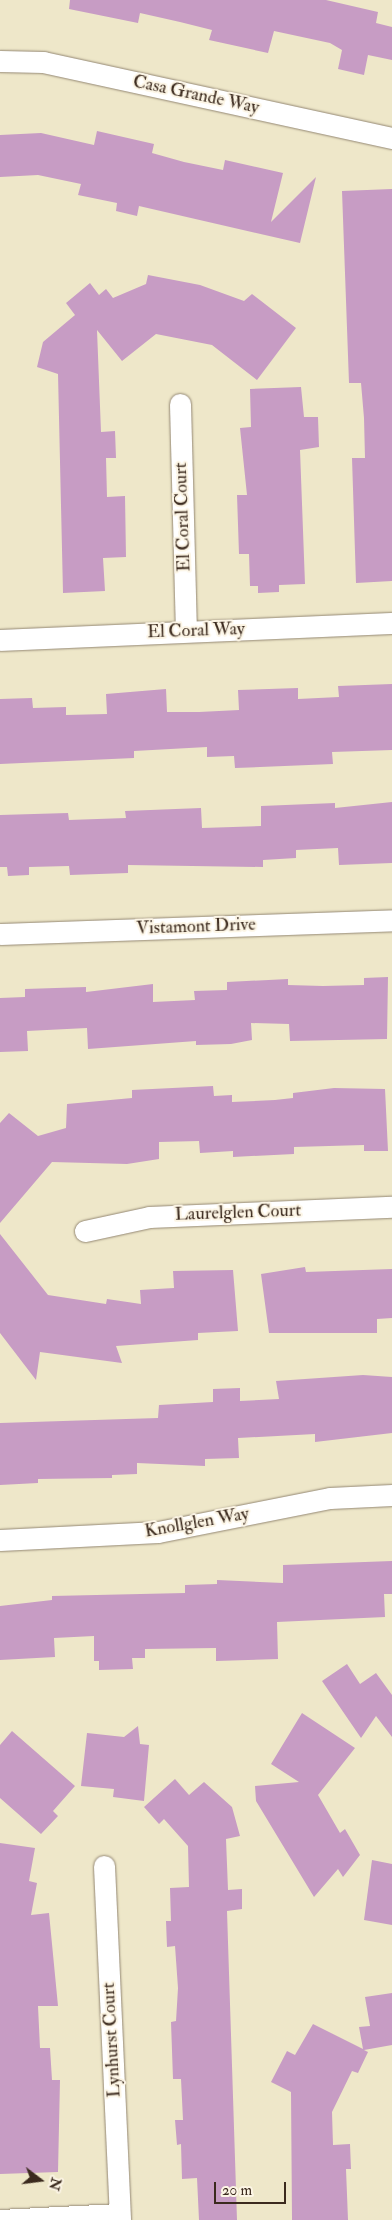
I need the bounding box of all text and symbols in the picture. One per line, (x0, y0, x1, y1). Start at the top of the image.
street label: Casa Grande Way (131, 71, 261, 119)
street label: El Coral Court (170, 462, 196, 572)
street label: El Coral Way (147, 619, 245, 643)
street label: Vistamont Drive (136, 914, 256, 940)
street label: Laurelglen Court (175, 1200, 301, 1226)
street label: Knollglen Way (143, 1503, 251, 1543)
street label: Lynhurst Court (98, 1982, 126, 2098)
north arrow (15, 2155, 65, 2205)
scale bar (217, 2172, 290, 2204)
text: N (45, 2176, 65, 2192)
text: 20 m (222, 2181, 252, 2200)

